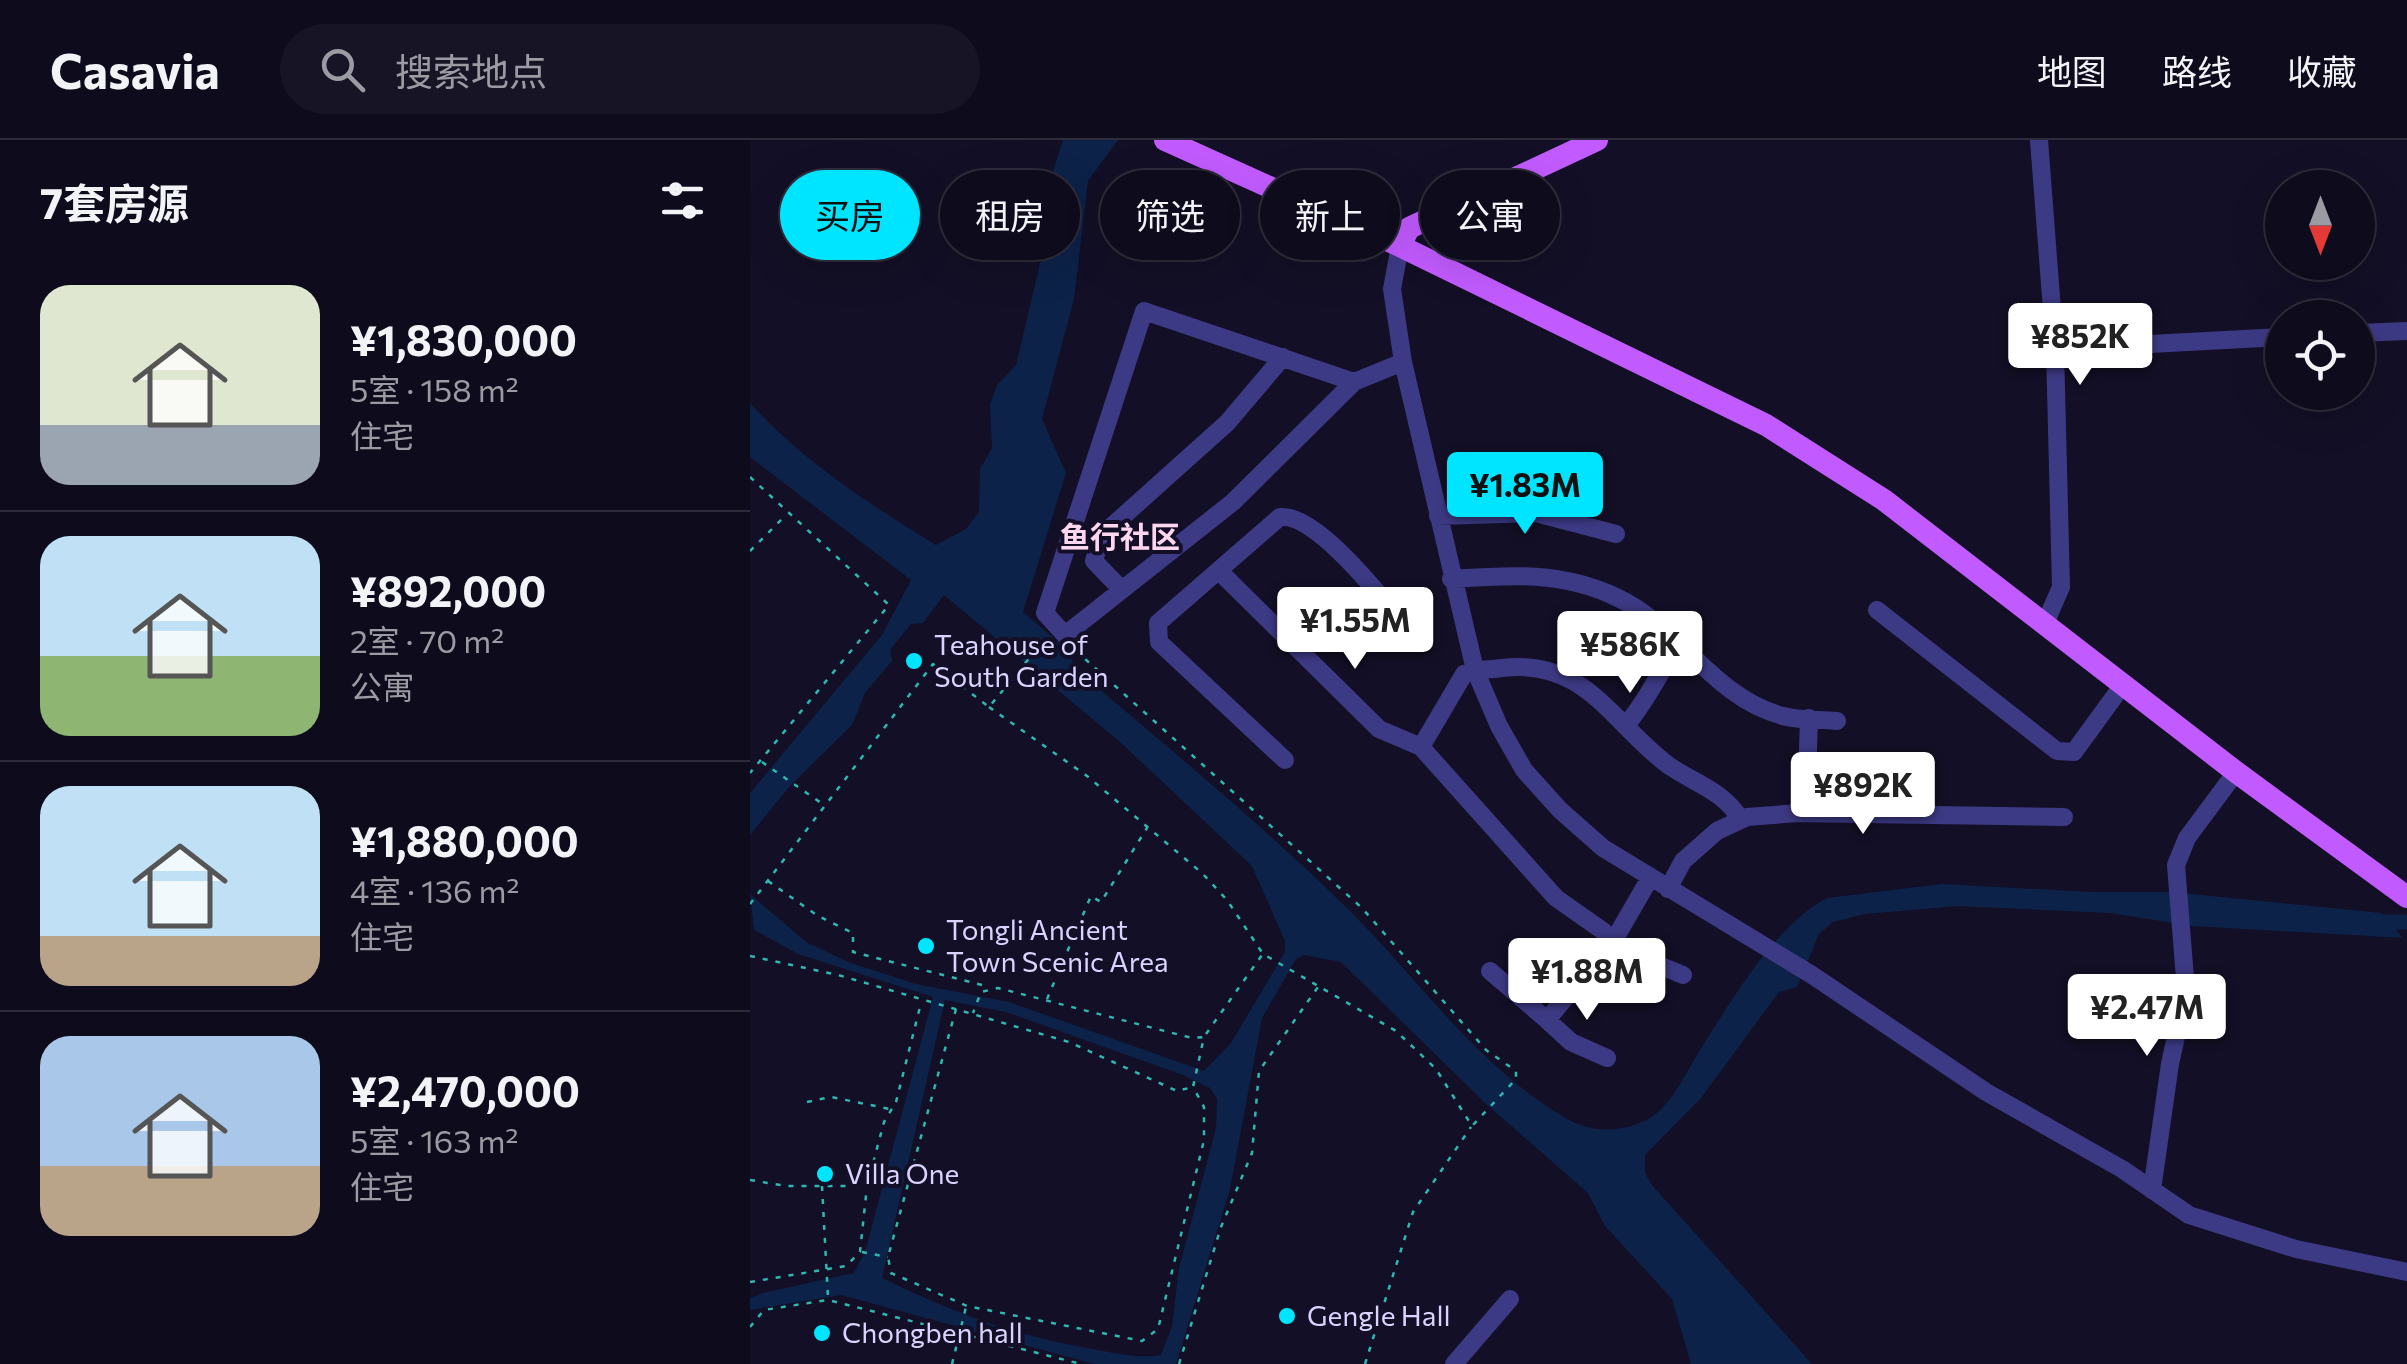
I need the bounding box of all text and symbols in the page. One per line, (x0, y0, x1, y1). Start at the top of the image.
search box (280, 24, 980, 114)
text: Casavia (50, 40, 220, 99)
icon: search (315, 42, 370, 97)
text: 搜索地点 (395, 47, 547, 94)
text: 地图 (2037, 49, 2107, 92)
text: 路线 (2162, 49, 2232, 92)
text: 收藏 (2287, 49, 2357, 92)
chip: 买房 (780, 170, 920, 260)
chip: 租房 (940, 170, 1080, 260)
chip: 筛选 (1100, 170, 1240, 260)
chip: 新上 (1260, 170, 1400, 260)
chip: 公寓 (1420, 170, 1560, 260)
north arrow (2265, 170, 2375, 280)
map controls (2265, 170, 2375, 410)
icon: filters (655, 173, 710, 228)
text: 7套房源 (40, 176, 189, 228)
button: locate (2265, 300, 2375, 410)
pin: ¥852K (2010, 303, 2150, 388)
text: ¥1,830,000 (350, 313, 577, 365)
text: ¥852K (2030, 315, 2130, 355)
icon: home (120, 325, 240, 445)
text: 5室 · 158 m² (350, 369, 519, 409)
text: 住宅 (350, 415, 414, 455)
pin: ¥1.83M (1444, 452, 1606, 537)
text: ¥1.83M (1469, 464, 1581, 504)
district label: 鱼行社区 (1060, 517, 1180, 554)
text: ¥892,000 (350, 564, 546, 616)
icon: home (120, 576, 240, 696)
pin: ¥1.55M (1274, 587, 1436, 672)
text: ¥1.55M (1299, 599, 1411, 639)
pin: ¥586K (1560, 611, 1700, 696)
text: 2室 · 70 m² (350, 620, 504, 660)
text: ¥586K (1579, 623, 1681, 663)
place label: Teahouse of South Garden (934, 627, 1109, 693)
marker: Teahouse of South Garden (903, 650, 925, 672)
text: 公寓 (350, 666, 414, 706)
pin: ¥892K (1793, 752, 1933, 837)
text: ¥892K (1813, 764, 1913, 804)
text: ¥1,880,000 (350, 814, 579, 866)
icon: home (120, 826, 240, 946)
text: 4室 · 136 m² (350, 870, 519, 910)
place label: Tongli Ancient Town Scenic Area (946, 912, 1169, 978)
text: 住宅 (350, 916, 414, 956)
marker: Tongli Ancient Town Scenic Area (915, 935, 937, 957)
pin: ¥1.88M (1506, 938, 1668, 1023)
text: ¥1.88M (1530, 950, 1644, 990)
pin: ¥2.47M (2066, 974, 2228, 1059)
text: ¥2.47M (2090, 986, 2204, 1026)
text: ¥2,470,000 (350, 1064, 580, 1116)
icon: home (120, 1076, 240, 1196)
text: 5室 · 163 m² (350, 1120, 518, 1160)
place label: Villa One (845, 1156, 959, 1190)
marker: Villa One (814, 1163, 836, 1185)
text: 住宅 (350, 1166, 414, 1206)
place label: Gengle Hall (1307, 1298, 1451, 1332)
marker: Gengle Hall (1276, 1305, 1298, 1327)
place label: Chongben hall (842, 1315, 1023, 1349)
marker: Chongben hall (811, 1322, 833, 1344)

